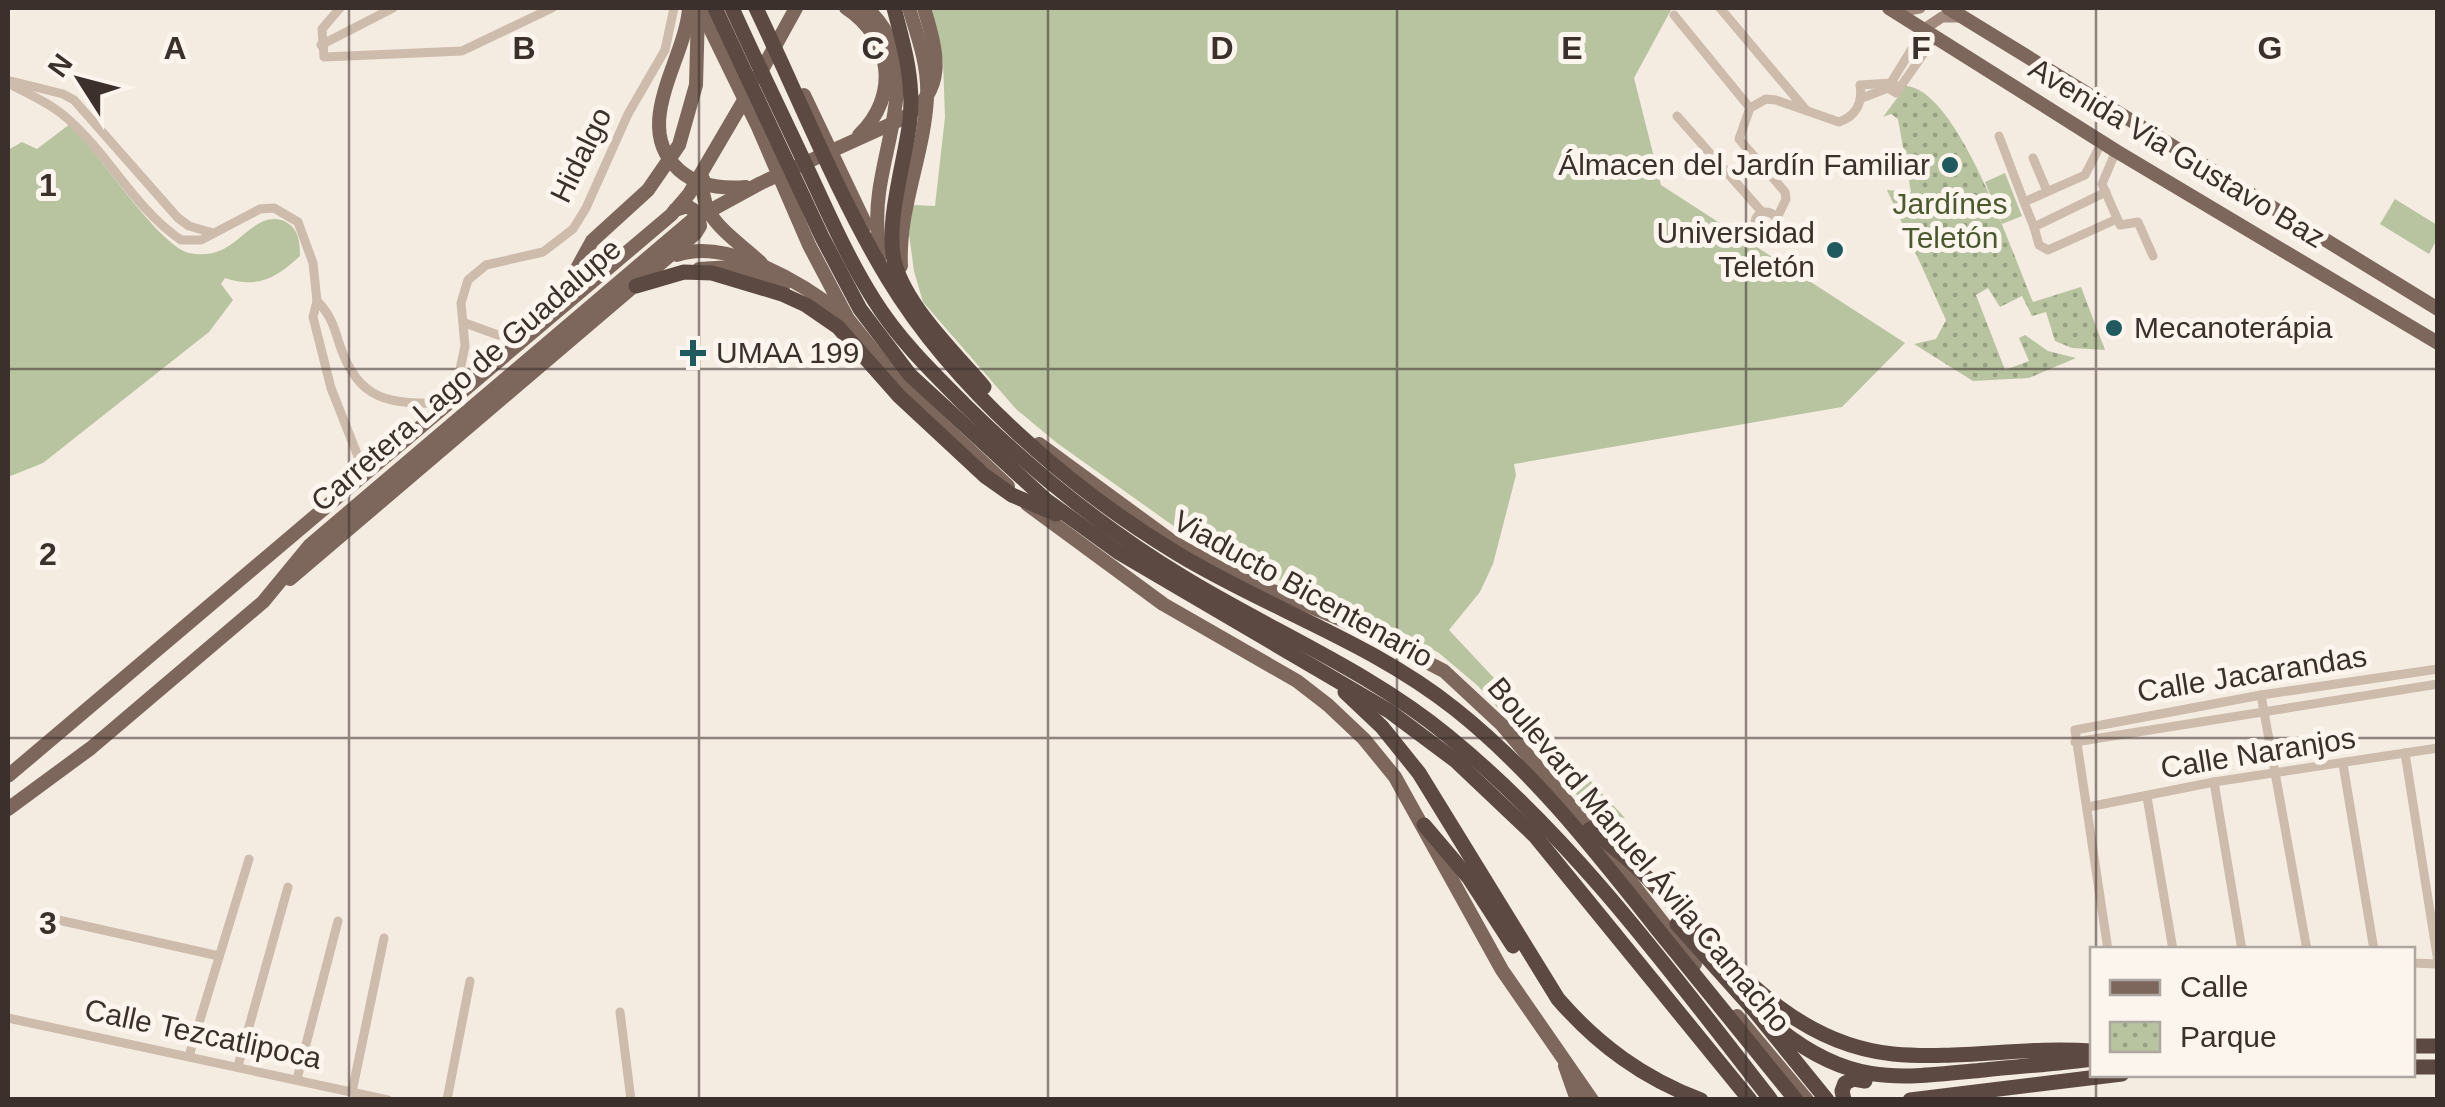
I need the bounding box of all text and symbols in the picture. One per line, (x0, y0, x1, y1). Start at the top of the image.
north arrow (30, 30, 130, 130)
text: A (163, 30, 187, 66)
text: B (512, 30, 536, 66)
text: C (861, 30, 885, 66)
text: D (1210, 30, 1234, 66)
text: E (1561, 30, 1583, 66)
text: F (1911, 30, 1931, 66)
text: G (2258, 30, 2282, 66)
text: N (42, 48, 79, 83)
street label: Avenida Via Gustavo Baz (2023, 51, 2331, 254)
street label: Hidalgo (543, 102, 618, 208)
place label: Álmacen del Jardín Familiar (1558, 148, 1930, 181)
marker: Álmacen del Jardín Familiar (1939, 154, 1961, 176)
text: 1 (39, 167, 57, 203)
park label: Jardínes Teletón (1892, 187, 2008, 254)
place label: Universidad Teletón (1657, 216, 1815, 283)
street label: Carretera Lago de Guadalupe (304, 231, 627, 518)
marker: Universidad Teletón (1824, 239, 1846, 261)
place label: Mecanoterápia (2134, 311, 2333, 344)
marker: Mecanoterápia (2103, 317, 2125, 339)
place label: UMAA 199 (716, 336, 859, 369)
marker: UMAA 199 (680, 340, 706, 366)
street label: Viaducto Bicentenario (1168, 504, 1439, 674)
text: 2 (39, 536, 57, 572)
street label: Calle Jacarandas (2135, 639, 2369, 708)
street label: Boulevard Manuel Ávila Camacho (1482, 671, 1797, 1038)
street label: Calle Naranjos (2158, 721, 2358, 784)
text: 3 (39, 905, 57, 941)
legend (2090, 947, 2415, 1077)
text: Calle (2180, 970, 2248, 1003)
street label: Calle Tezcatlipoca (82, 992, 325, 1075)
text: Parque (2180, 1020, 2277, 1053)

